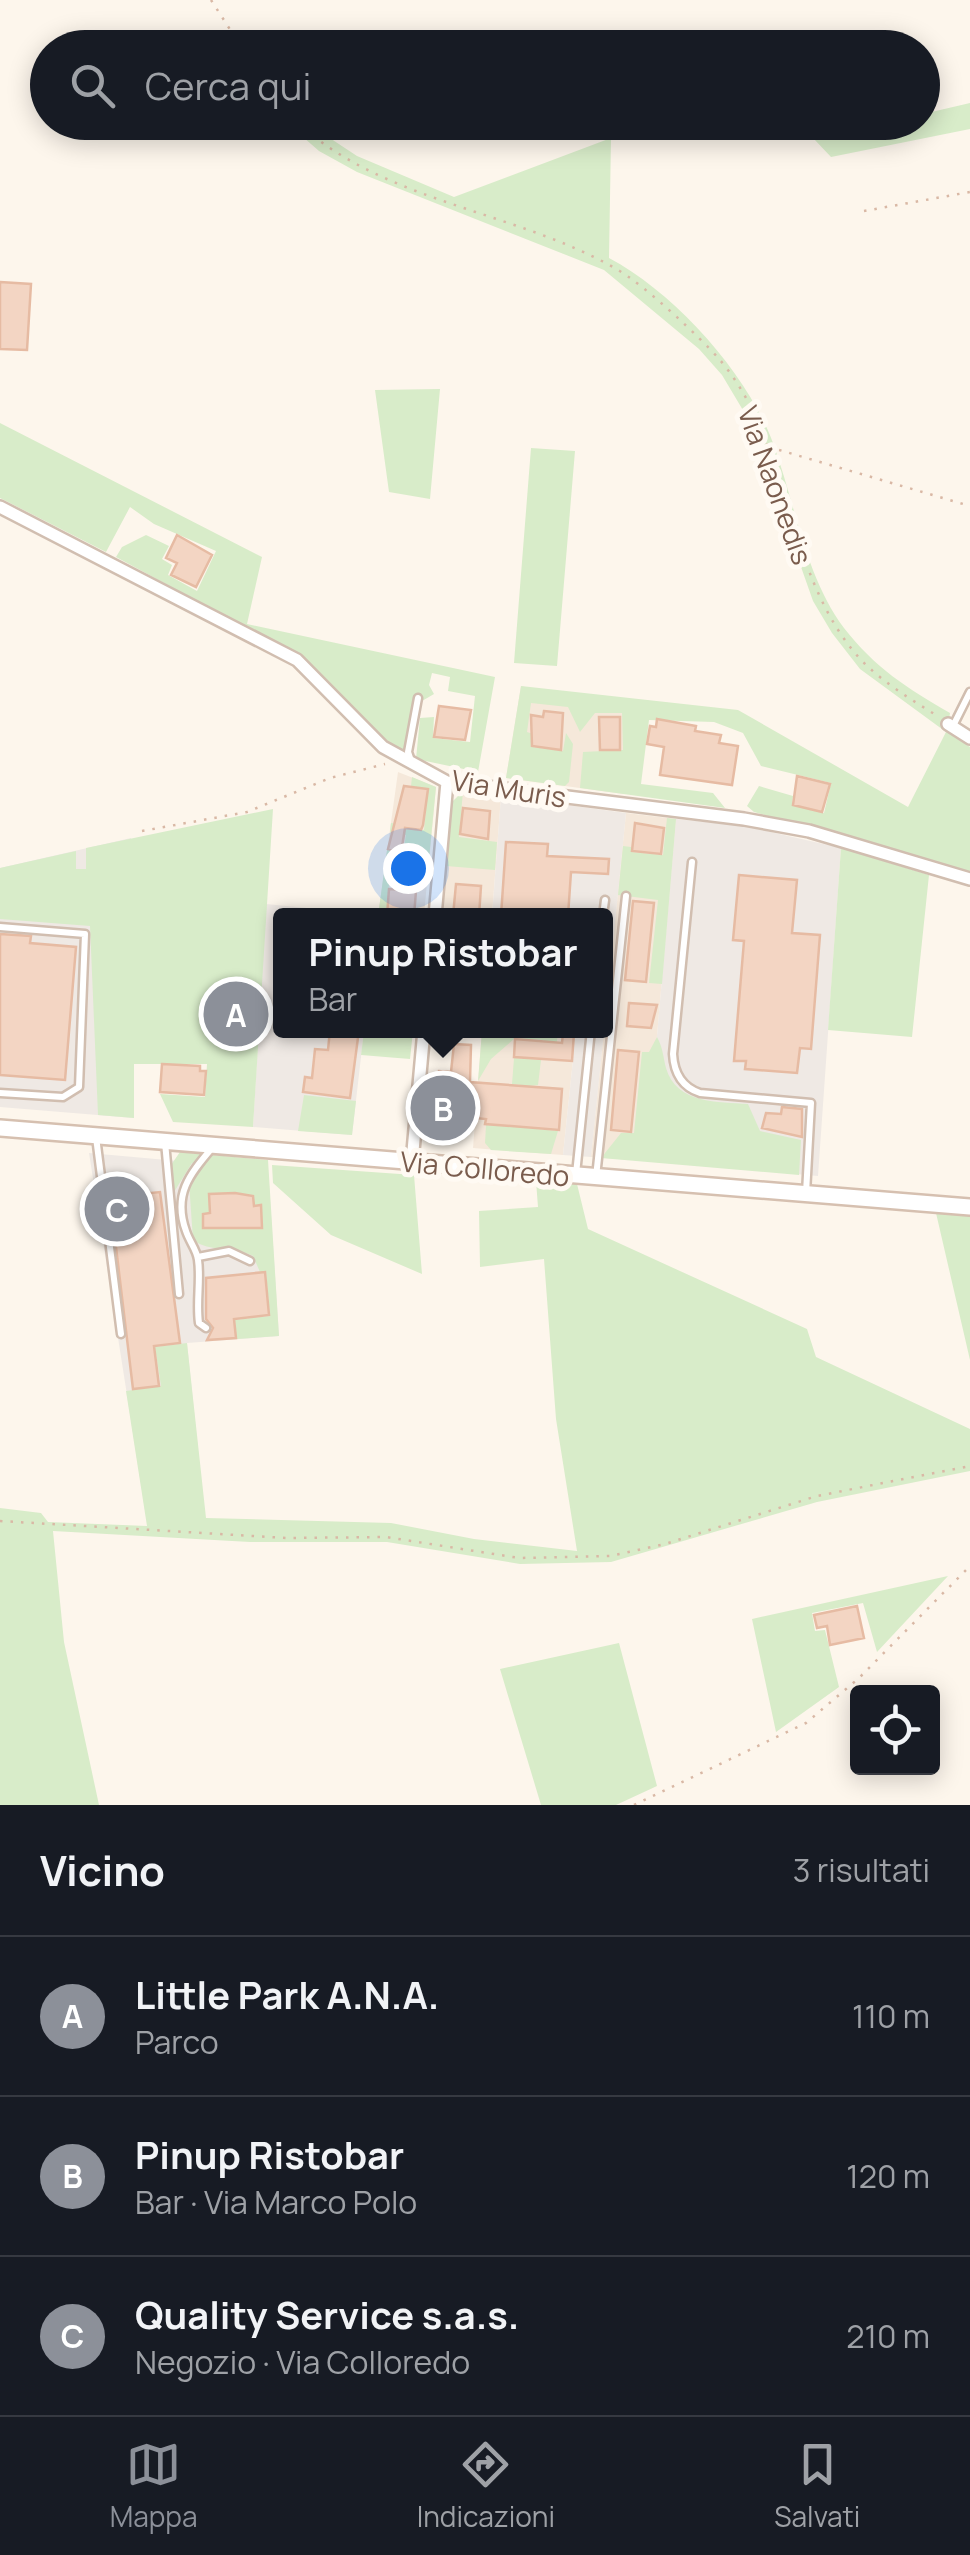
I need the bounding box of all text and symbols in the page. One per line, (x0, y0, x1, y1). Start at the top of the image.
search box (30, 30, 940, 140)
icon: search (65, 58, 120, 113)
text: Cerca qui (145, 59, 311, 111)
street label: Via Naonedis (730, 400, 822, 570)
street label: Via Muris (449, 760, 569, 816)
your location (383, 843, 434, 894)
popup (273, 908, 613, 1038)
text: Pinup Ristobar (308, 925, 578, 977)
pin: A (204, 976, 268, 1052)
text: Bar (308, 977, 357, 1021)
pin: B (410, 1070, 476, 1146)
street label: Via Colloredo (399, 1142, 571, 1194)
pin: C (84, 1172, 150, 1246)
map controls (850, 1685, 940, 1775)
button: locate (850, 1685, 940, 1775)
text: Vicino (40, 1841, 165, 1899)
text: 3 risultati (793, 1848, 930, 1892)
text: Little Park A.N.A. (135, 1968, 439, 2020)
text: A (62, 1994, 83, 2038)
text: 110 m (852, 1994, 930, 2038)
text: Parco (135, 2020, 219, 2064)
text: Pinup Ristobar (135, 2128, 404, 2180)
text: B (62, 2154, 83, 2198)
text: 120 m (846, 2154, 930, 2198)
text: Bar · Via Marco Polo (135, 2180, 417, 2224)
text: Quality Service s.a.s. (135, 2288, 519, 2340)
text: C (61, 2314, 84, 2358)
text: 210 m (846, 2314, 930, 2358)
text: Negozio · Via Colloredo (135, 2340, 470, 2384)
tab: Mappa (110, 2437, 197, 2535)
tab: Indicazioni (417, 2437, 555, 2535)
tab: Salvati (774, 2437, 860, 2535)

